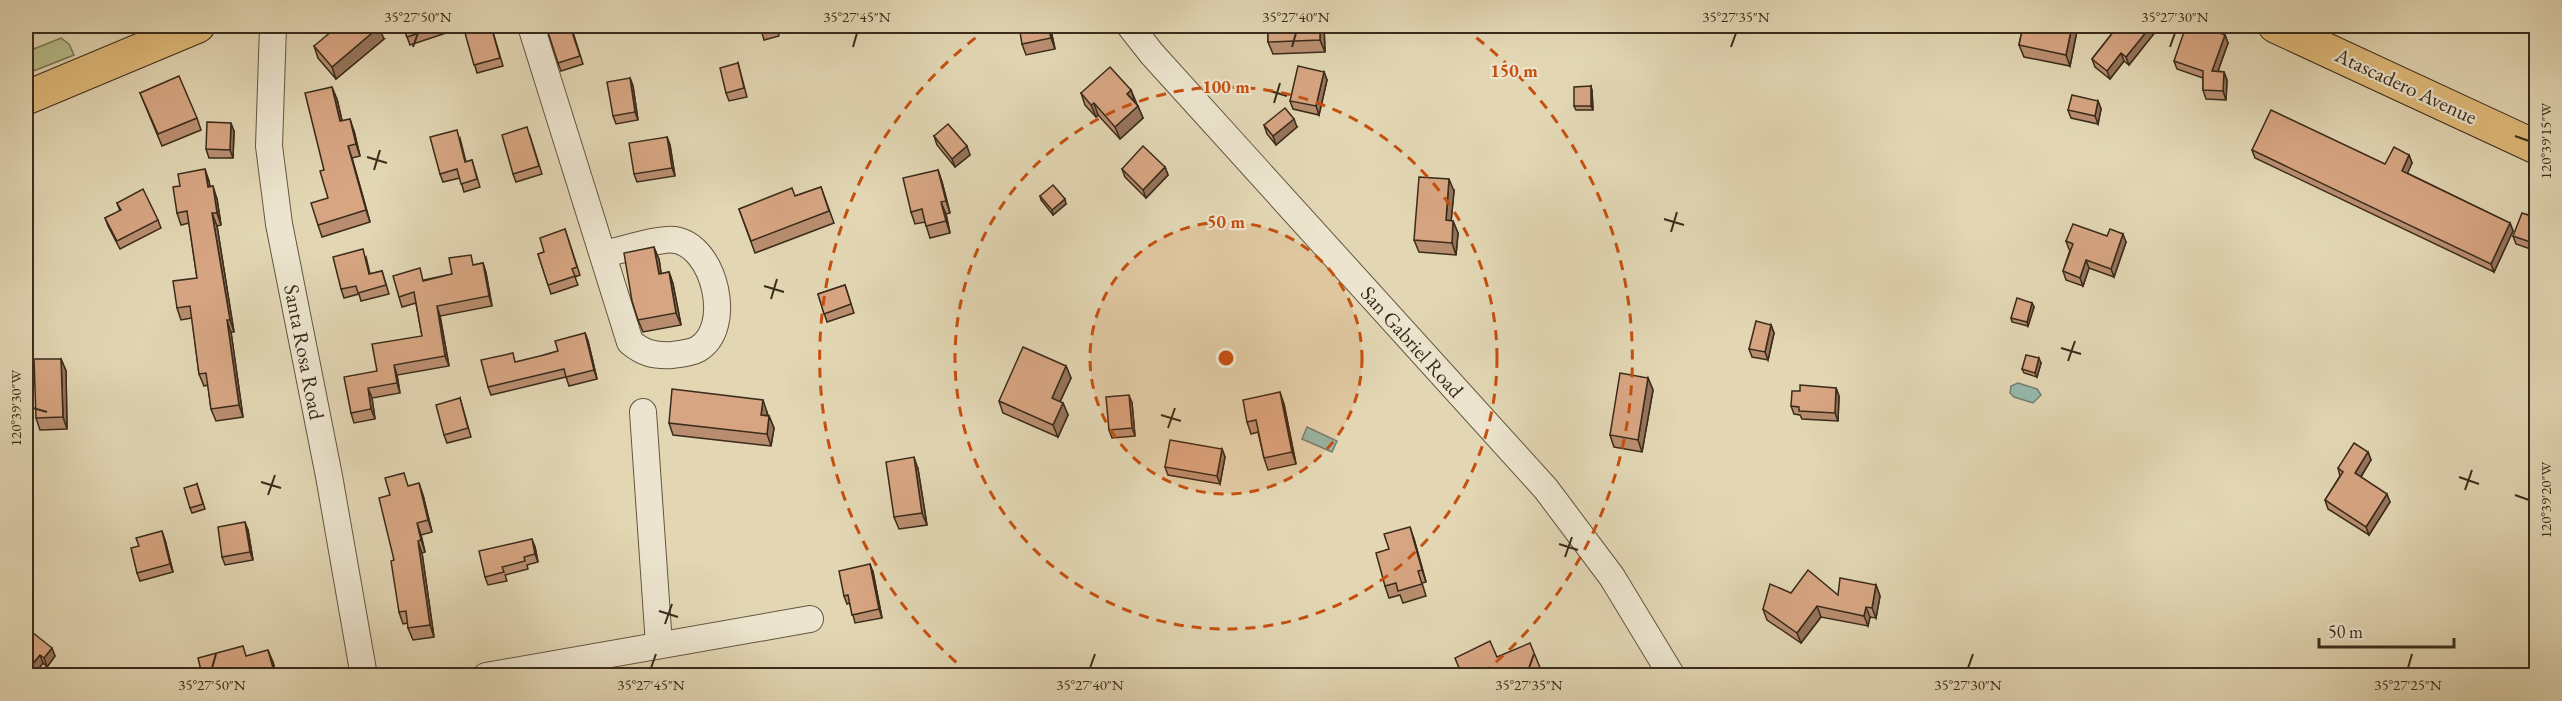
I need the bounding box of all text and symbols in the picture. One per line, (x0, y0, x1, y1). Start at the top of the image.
text: 35°27'50"N (384, 7, 452, 26)
text: 35°27'45"N (823, 7, 891, 26)
text: 35°27'40"N (1262, 7, 1330, 26)
text: 35°27'35"N (1702, 7, 1770, 26)
text: 35°27'30"N (2141, 7, 2209, 26)
street label: Atascadero Avenue (2330, 40, 2482, 130)
text: 150 m (1490, 59, 1538, 82)
text: 100 m (1202, 75, 1250, 98)
text: 120°39'15"W (2536, 103, 2555, 179)
text: 50 m (1207, 210, 1245, 233)
street label: San Gabriel Road (1355, 280, 1470, 404)
street label: Santa Rosa Road (278, 282, 331, 422)
centre of rings (1216, 348, 1236, 368)
text: 120°39'30"W (6, 370, 25, 446)
text: 120°39'20"W (2536, 462, 2555, 538)
scale bar (2319, 611, 2454, 649)
text: 50 m (2328, 620, 2363, 643)
text: 35°27'50"N (178, 675, 246, 694)
text: 35°27'45"N (617, 675, 685, 694)
text: 35°27'40"N (1056, 675, 1124, 694)
text: 35°27'35"N (1495, 675, 1563, 694)
text: 35°27'30"N (1934, 675, 2002, 694)
text: 35°27'25"N (2374, 675, 2442, 694)

